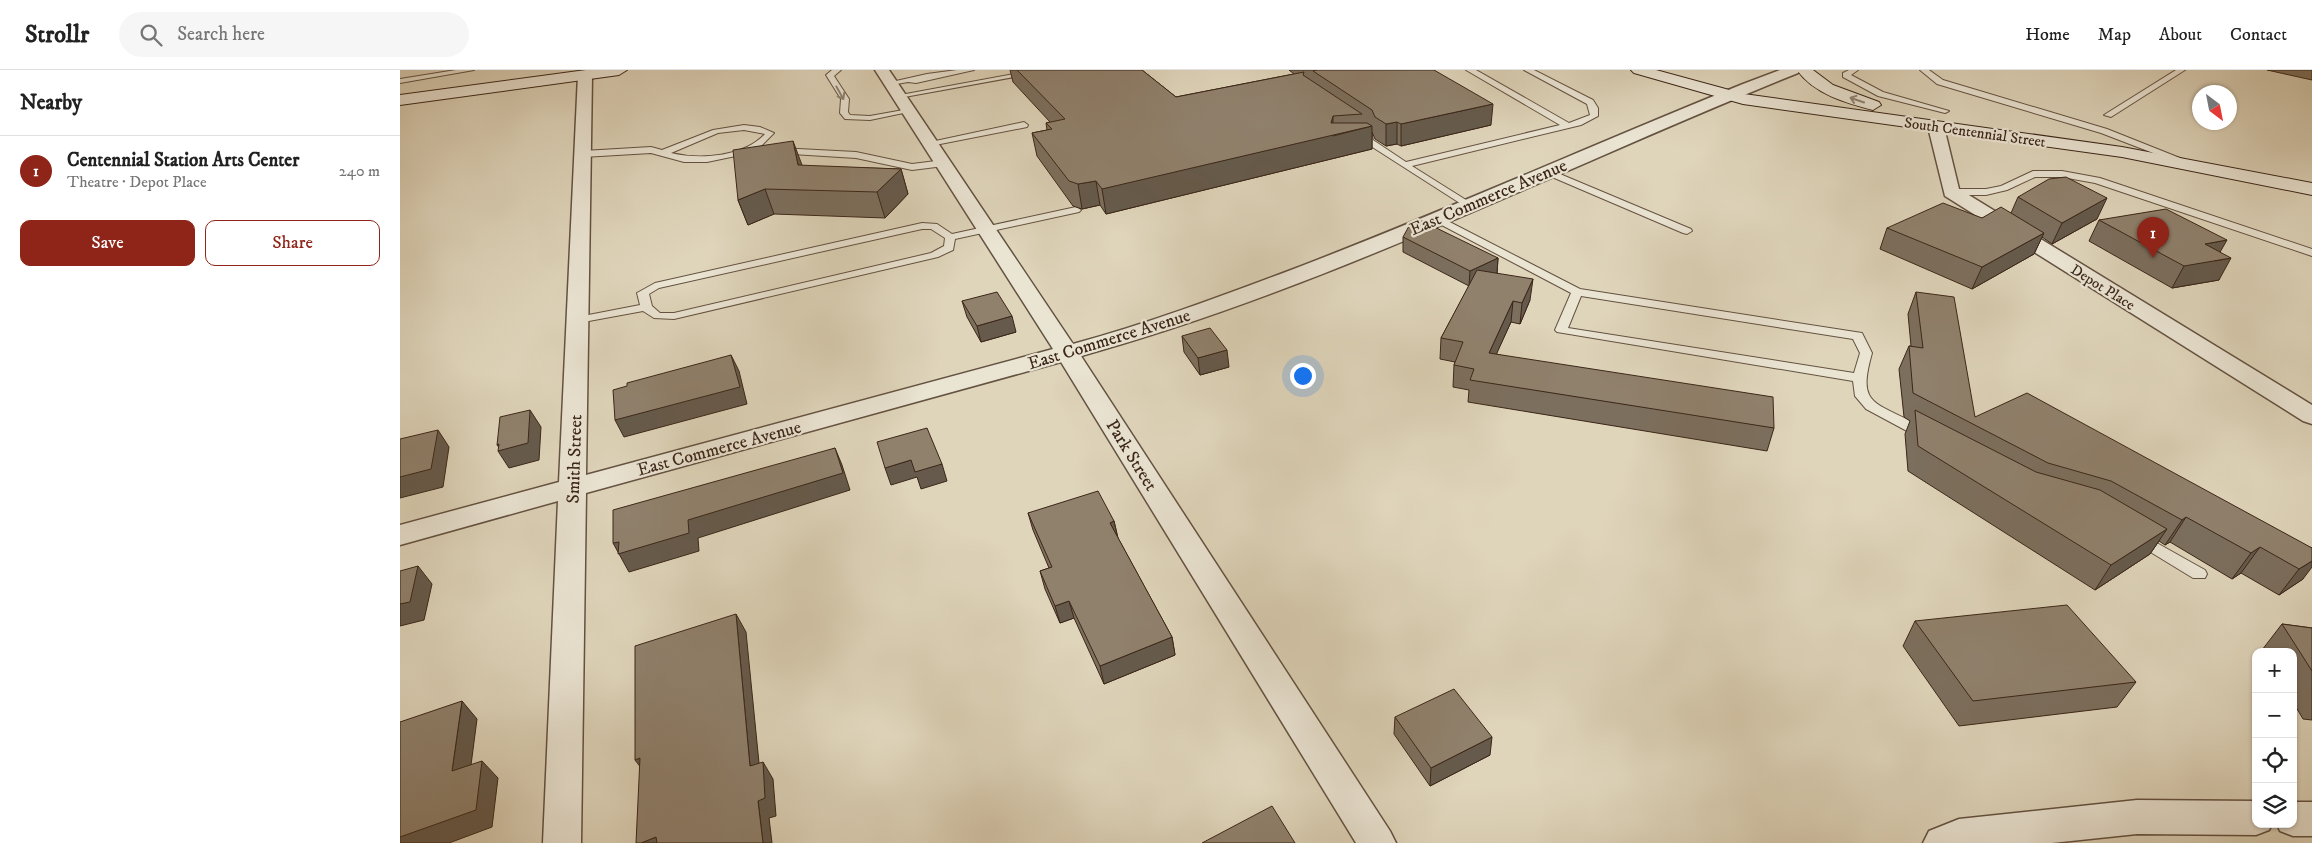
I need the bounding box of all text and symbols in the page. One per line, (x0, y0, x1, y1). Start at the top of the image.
search box (119, 12, 469, 57)
text: Strollr (25, 20, 89, 50)
icon: search (137, 21, 165, 49)
text: Search here (177, 23, 265, 46)
text: Home (2025, 24, 2070, 46)
text: Map (2098, 24, 2131, 46)
text: About (2159, 24, 2202, 46)
text: Contact (2230, 24, 2287, 46)
north arrow (2192, 85, 2237, 130)
one-way arrow (836, 86, 846, 100)
text: Nearby (20, 90, 82, 116)
one-way arrow (1850, 95, 1865, 104)
street label: South Centennial Street (1903, 113, 2047, 152)
text: Centennial Station Arts Center (67, 149, 299, 172)
street label: East Commerce Avenue (1406, 155, 1570, 241)
text: 1 (33, 161, 39, 181)
text: 240 m (339, 161, 380, 181)
text: Theatre · Depot Place (67, 172, 207, 192)
pin: 1 (2137, 217, 2169, 258)
button: Save (20, 220, 195, 266)
button: Share (205, 220, 380, 266)
street label: Depot Place (2067, 260, 2138, 315)
street label: East Commerce Avenue (1025, 305, 1193, 375)
your location (1290, 363, 1316, 389)
street label: Smith Street (562, 414, 588, 504)
street label: East Commerce Avenue (635, 416, 804, 481)
street label: Park Street (1101, 416, 1162, 496)
map controls (2252, 648, 2297, 828)
button: + (2252, 648, 2297, 693)
button: − (2252, 693, 2297, 738)
button: locate (2252, 738, 2297, 783)
button: layers (2252, 783, 2297, 828)

